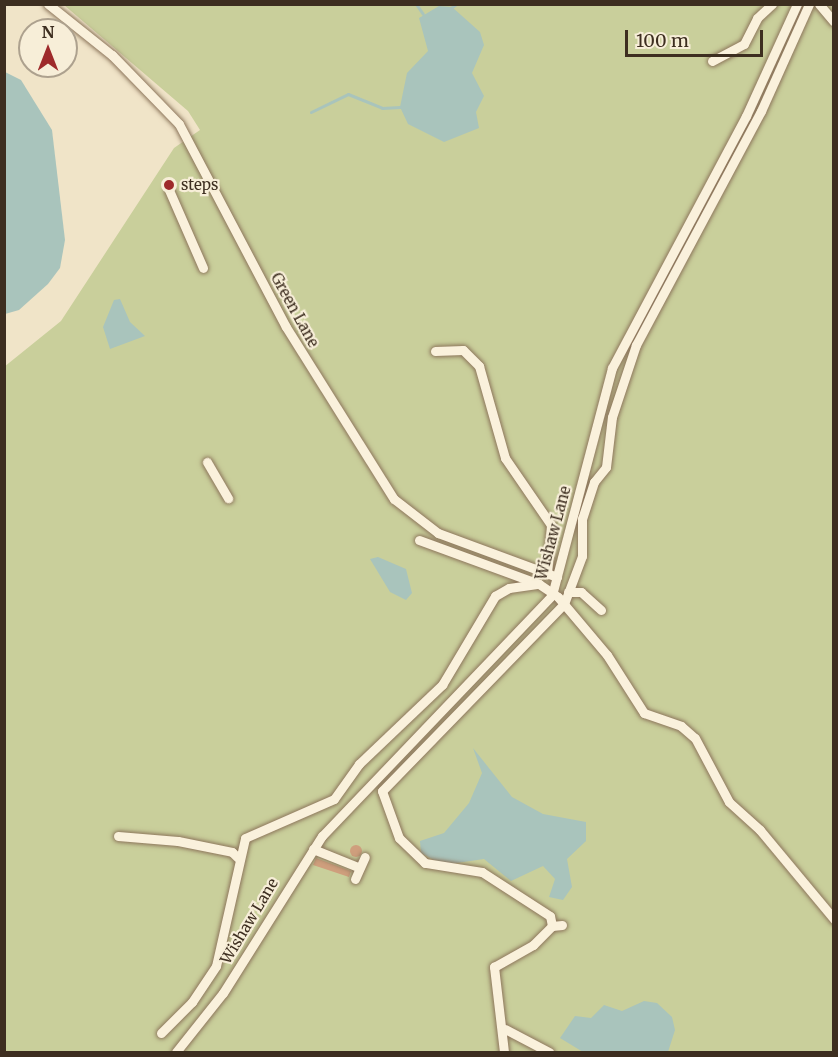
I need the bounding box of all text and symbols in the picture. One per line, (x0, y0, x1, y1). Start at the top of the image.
north arrow (18, 18, 78, 78)
scale bar (628, 18, 766, 56)
text: N (42, 22, 54, 42)
text: 100 m (636, 29, 689, 52)
place label: steps (181, 176, 218, 194)
marker: steps (162, 178, 176, 192)
street label: Green Lane (267, 270, 323, 350)
street label: Wishaw Lane (532, 484, 574, 582)
street label: Wishaw Lane (216, 875, 282, 967)

